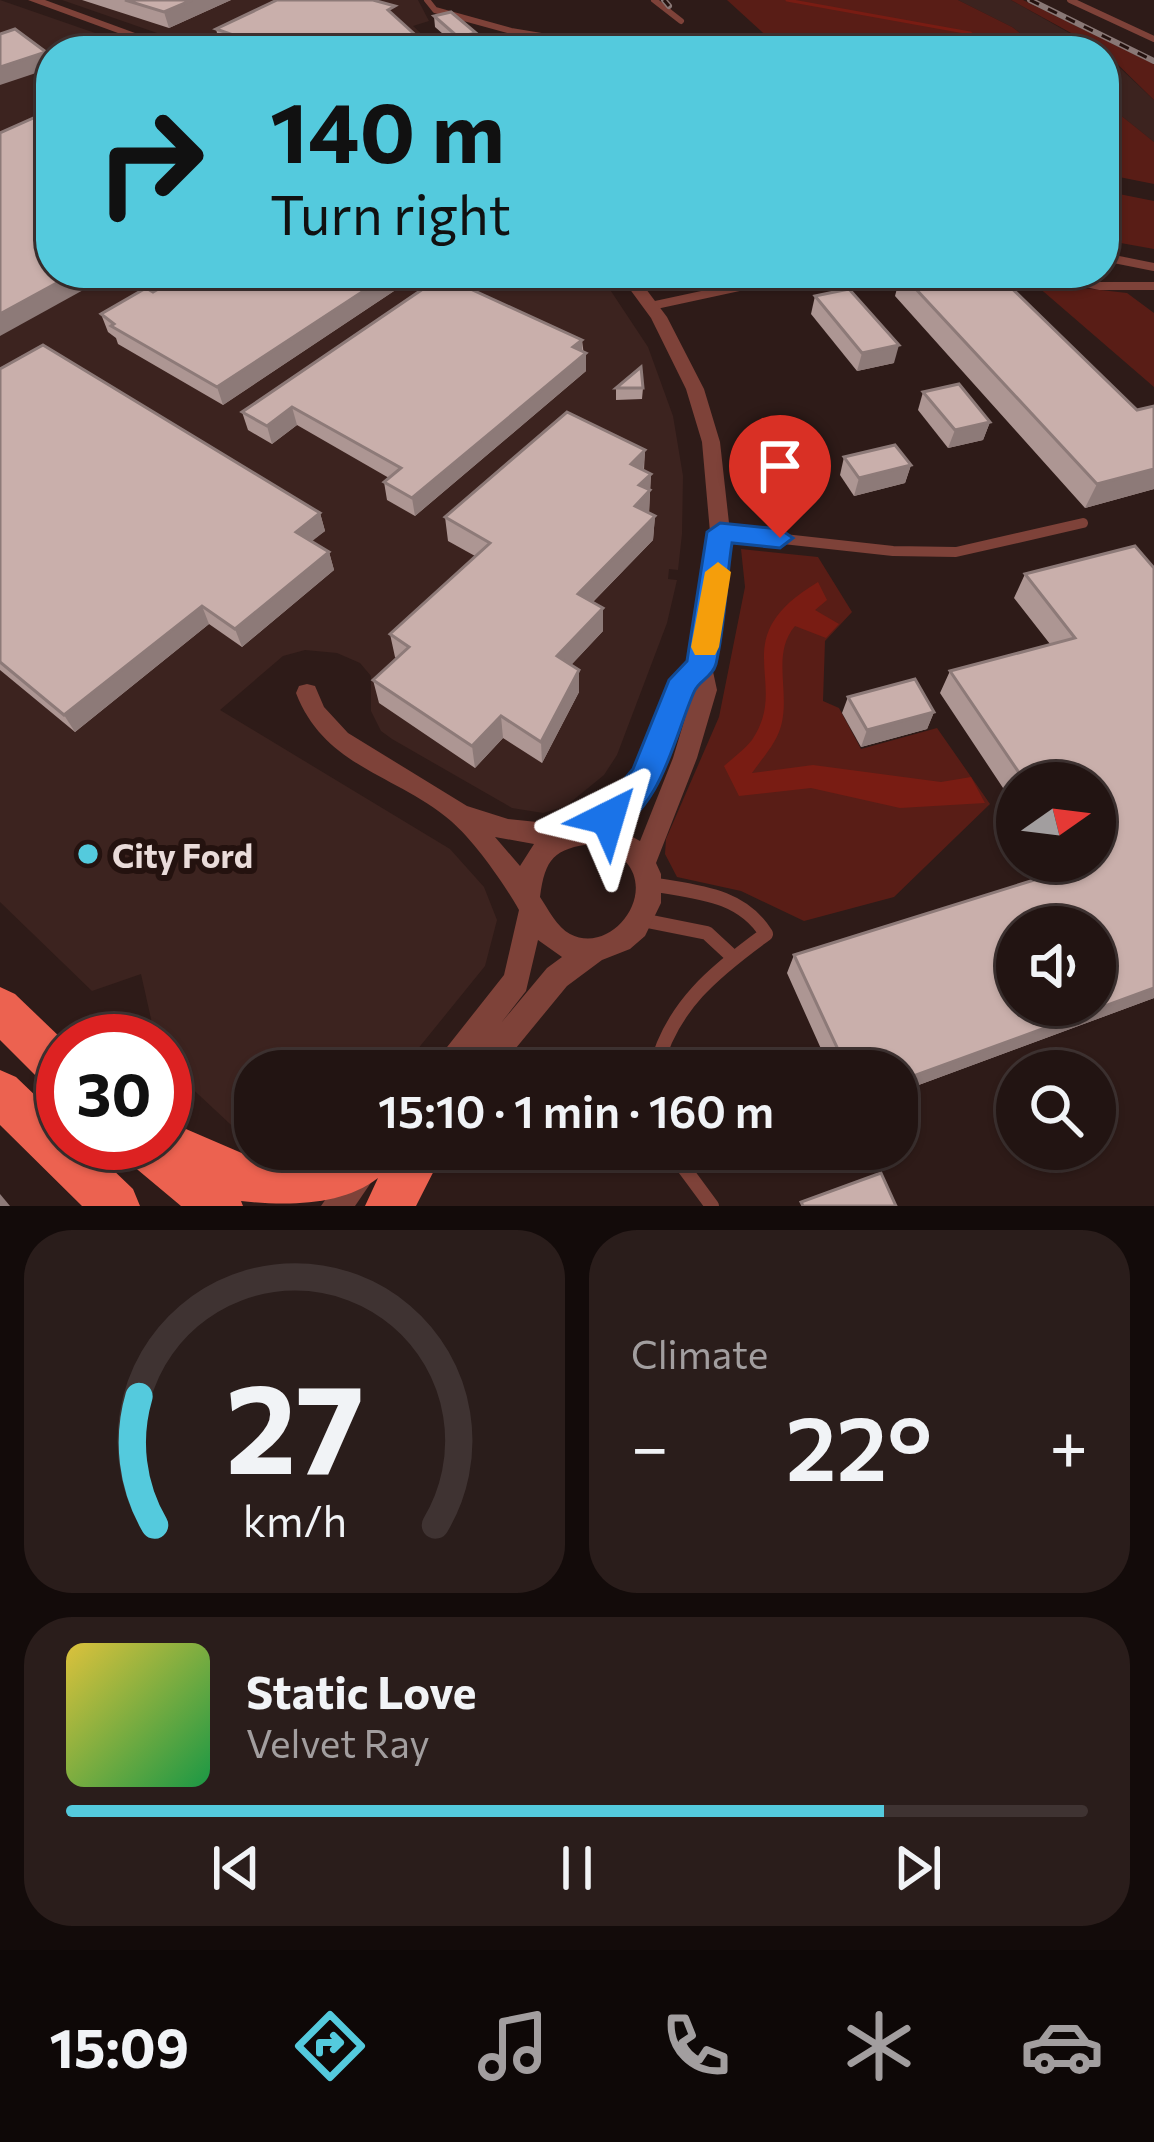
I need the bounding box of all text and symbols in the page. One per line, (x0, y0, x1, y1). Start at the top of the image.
text: 140 m (270, 78, 505, 180)
icon: right (72, 84, 228, 240)
text: Turn right (270, 180, 511, 246)
pin (729, 415, 831, 538)
icon: arrive (747, 433, 813, 499)
position arrow (545, 755, 671, 881)
north arrow (996, 762, 1116, 882)
map controls (996, 762, 1116, 1170)
place label: City Ford (112, 834, 253, 875)
marker: City Ford (75, 841, 101, 867)
button: sound (996, 906, 1116, 1026)
speed limit sign: 30 (36, 1014, 192, 1170)
button: search (996, 1050, 1116, 1170)
text: 15:10 · 1 min · 160 m (378, 1082, 774, 1137)
text: Climate (631, 1329, 768, 1377)
text: 27 (225, 1347, 364, 1500)
text: 22° (786, 1389, 932, 1500)
text: − (631, 1404, 669, 1485)
text: + (1049, 1404, 1088, 1485)
text: km/h (242, 1492, 347, 1545)
text: Static Love (246, 1663, 476, 1718)
text: Velvet Ray (246, 1718, 430, 1766)
icon: previous (203, 1835, 269, 1901)
icon: pause (544, 1835, 610, 1901)
icon: next (885, 1835, 951, 1901)
icon: directions (288, 2004, 372, 2088)
icon: music (471, 2004, 555, 2088)
icon: phone (654, 2004, 738, 2088)
icon: climate (837, 2004, 921, 2088)
icon: car (1020, 2004, 1104, 2088)
text: 15:09 (50, 2013, 189, 2079)

